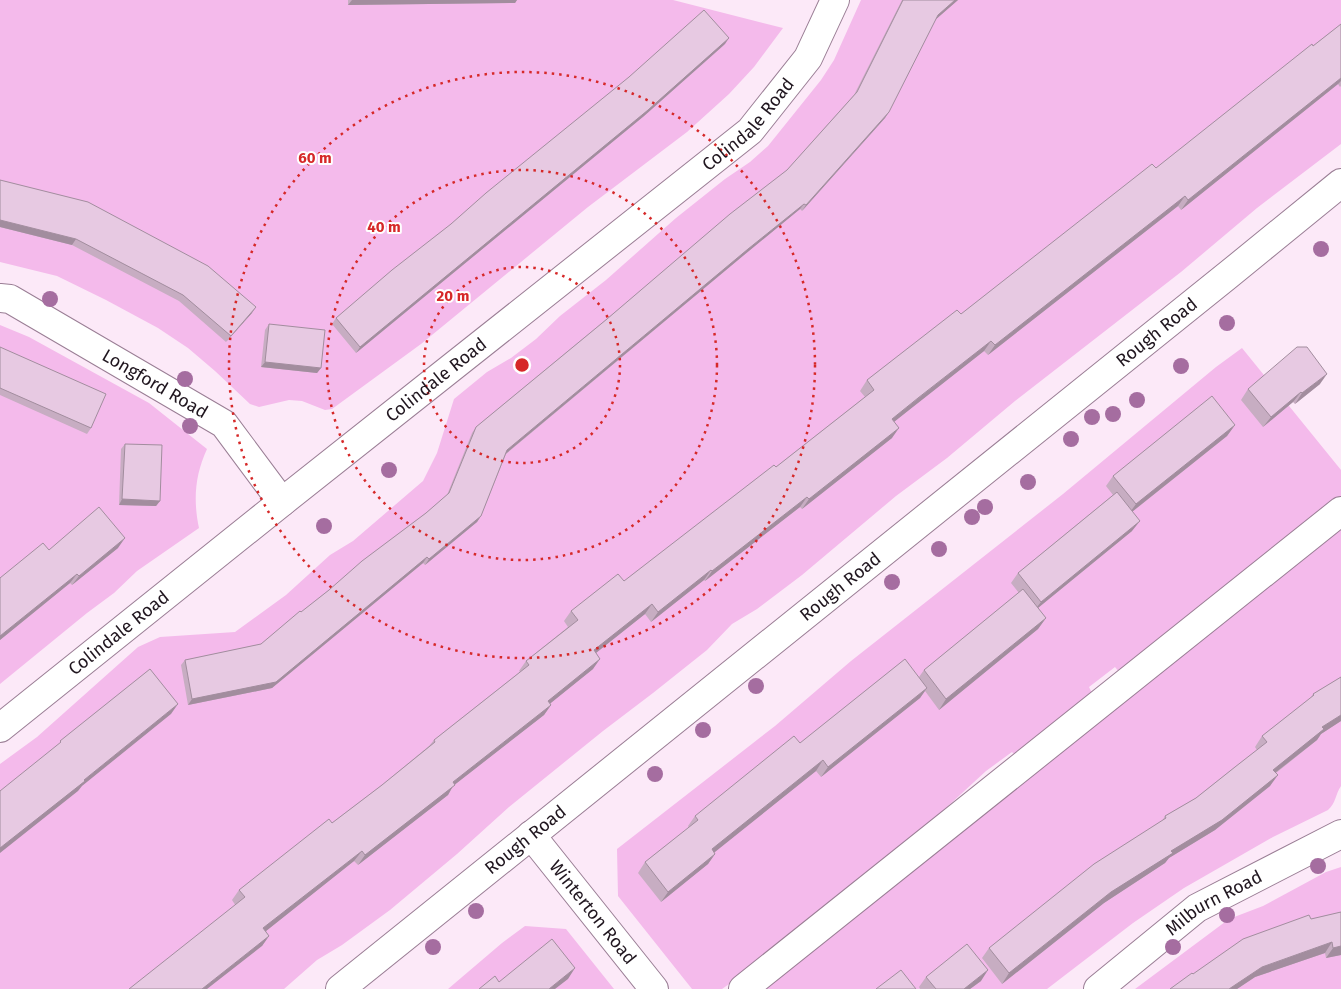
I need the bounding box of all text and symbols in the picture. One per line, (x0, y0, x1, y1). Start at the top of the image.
street label: Colindale Road (698, 73, 799, 176)
text: 60 m (298, 149, 332, 167)
text: 40 m (367, 218, 401, 236)
text: 20 m (437, 287, 469, 305)
street label: Rough Road (1112, 293, 1202, 372)
street label: Colindale Road (381, 333, 491, 427)
street label: Longford Road (98, 344, 212, 423)
centre of rings (513, 356, 531, 374)
street label: Rough Road (795, 547, 885, 626)
street label: Colindale Road (64, 586, 173, 680)
street label: Rough Road (480, 801, 571, 879)
street label: Winterton Road (545, 856, 641, 969)
street label: Milburn Road (1161, 865, 1266, 940)

